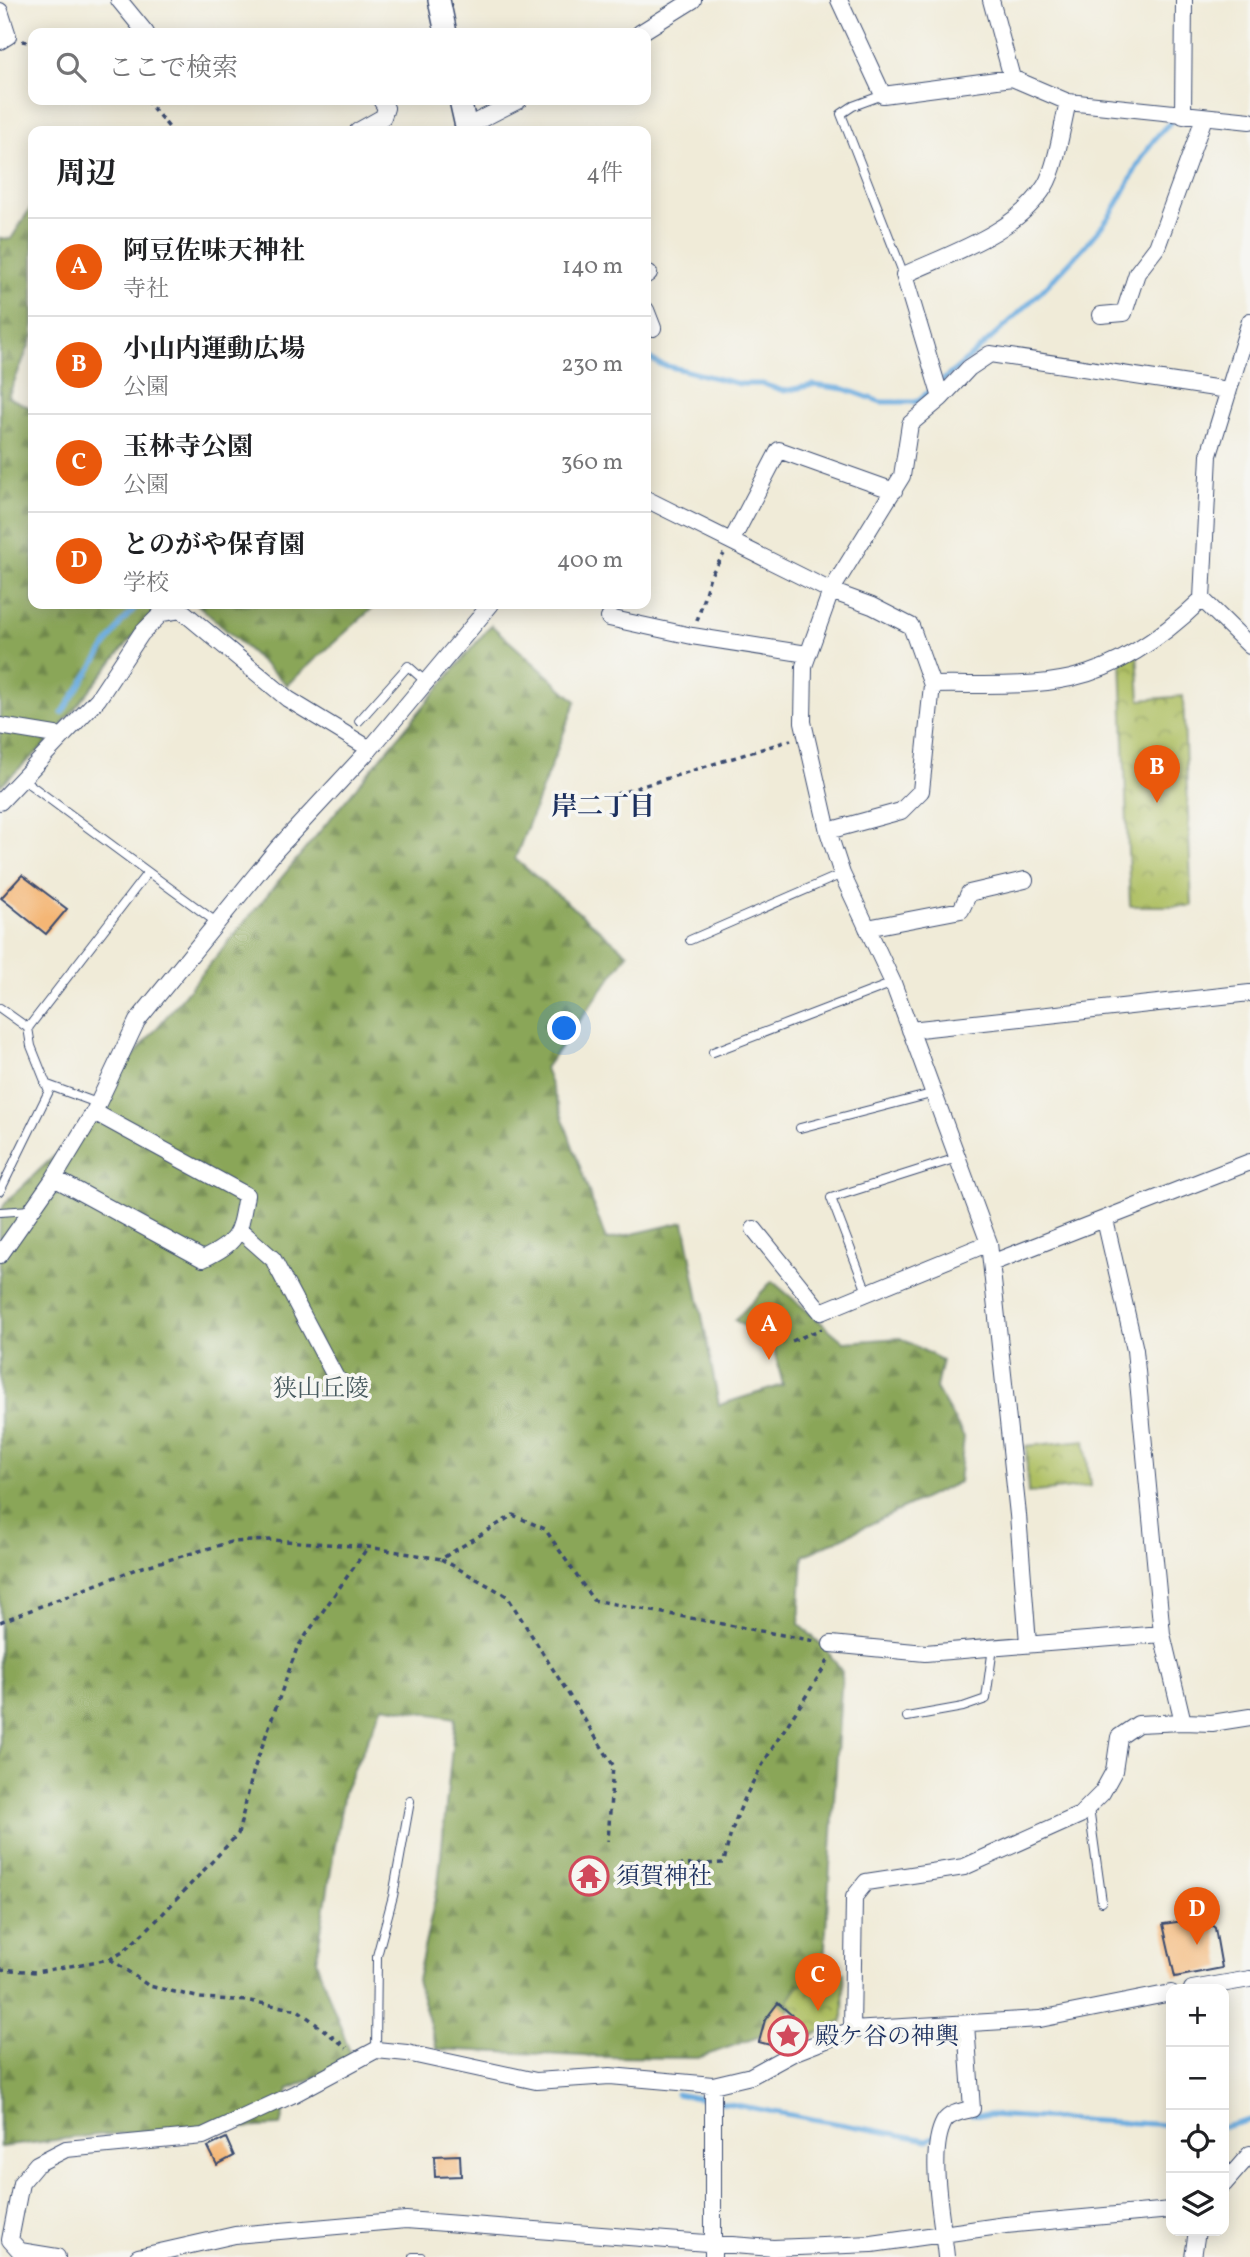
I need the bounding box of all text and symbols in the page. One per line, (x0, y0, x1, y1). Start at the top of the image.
search box (28, 28, 651, 105)
icon: search (52, 48, 90, 86)
text: ここで検索 (108, 51, 238, 87)
text: 周辺 (56, 154, 116, 196)
text: 4件 (586, 158, 623, 190)
text: 阿豆佐味天神社 (123, 234, 305, 270)
text: A (71, 251, 87, 283)
text: 140 m (562, 251, 623, 283)
text: 寺社 (123, 274, 169, 306)
text: 小山内運動広場 (123, 332, 305, 368)
text: B (71, 349, 87, 381)
text: 230 m (561, 349, 623, 381)
text: 公園 (123, 372, 169, 404)
text: 玉林寺公園 (123, 430, 253, 466)
text: C (72, 447, 86, 479)
text: 360 m (561, 447, 623, 479)
text: 公園 (123, 470, 169, 502)
text: とのがや保育園 (123, 528, 305, 564)
text: D (71, 545, 87, 577)
text: 400 m (557, 545, 623, 577)
text: 学校 (123, 568, 169, 600)
pin: B (1134, 745, 1180, 803)
district label: 岸二丁目 (551, 790, 655, 826)
your location (547, 1011, 581, 1045)
pin: A (746, 1302, 792, 1360)
park label: 狭山丘陵 (273, 1373, 369, 1407)
temple icon: 須賀神社 (568, 1855, 610, 1897)
place label: 須賀神社 (616, 1861, 712, 1895)
pin: D (1174, 1887, 1220, 1945)
pin: C (795, 1953, 841, 2011)
map controls (1166, 1984, 1229, 2236)
button: + (1166, 1984, 1229, 2047)
place icon: 殿ケ谷の神輿 (767, 2015, 809, 2057)
place label: 殿ケ谷の神輿 (815, 2021, 959, 2055)
button: − (1166, 2047, 1229, 2110)
button: locate (1166, 2110, 1229, 2173)
button: layers (1166, 2173, 1229, 2236)

